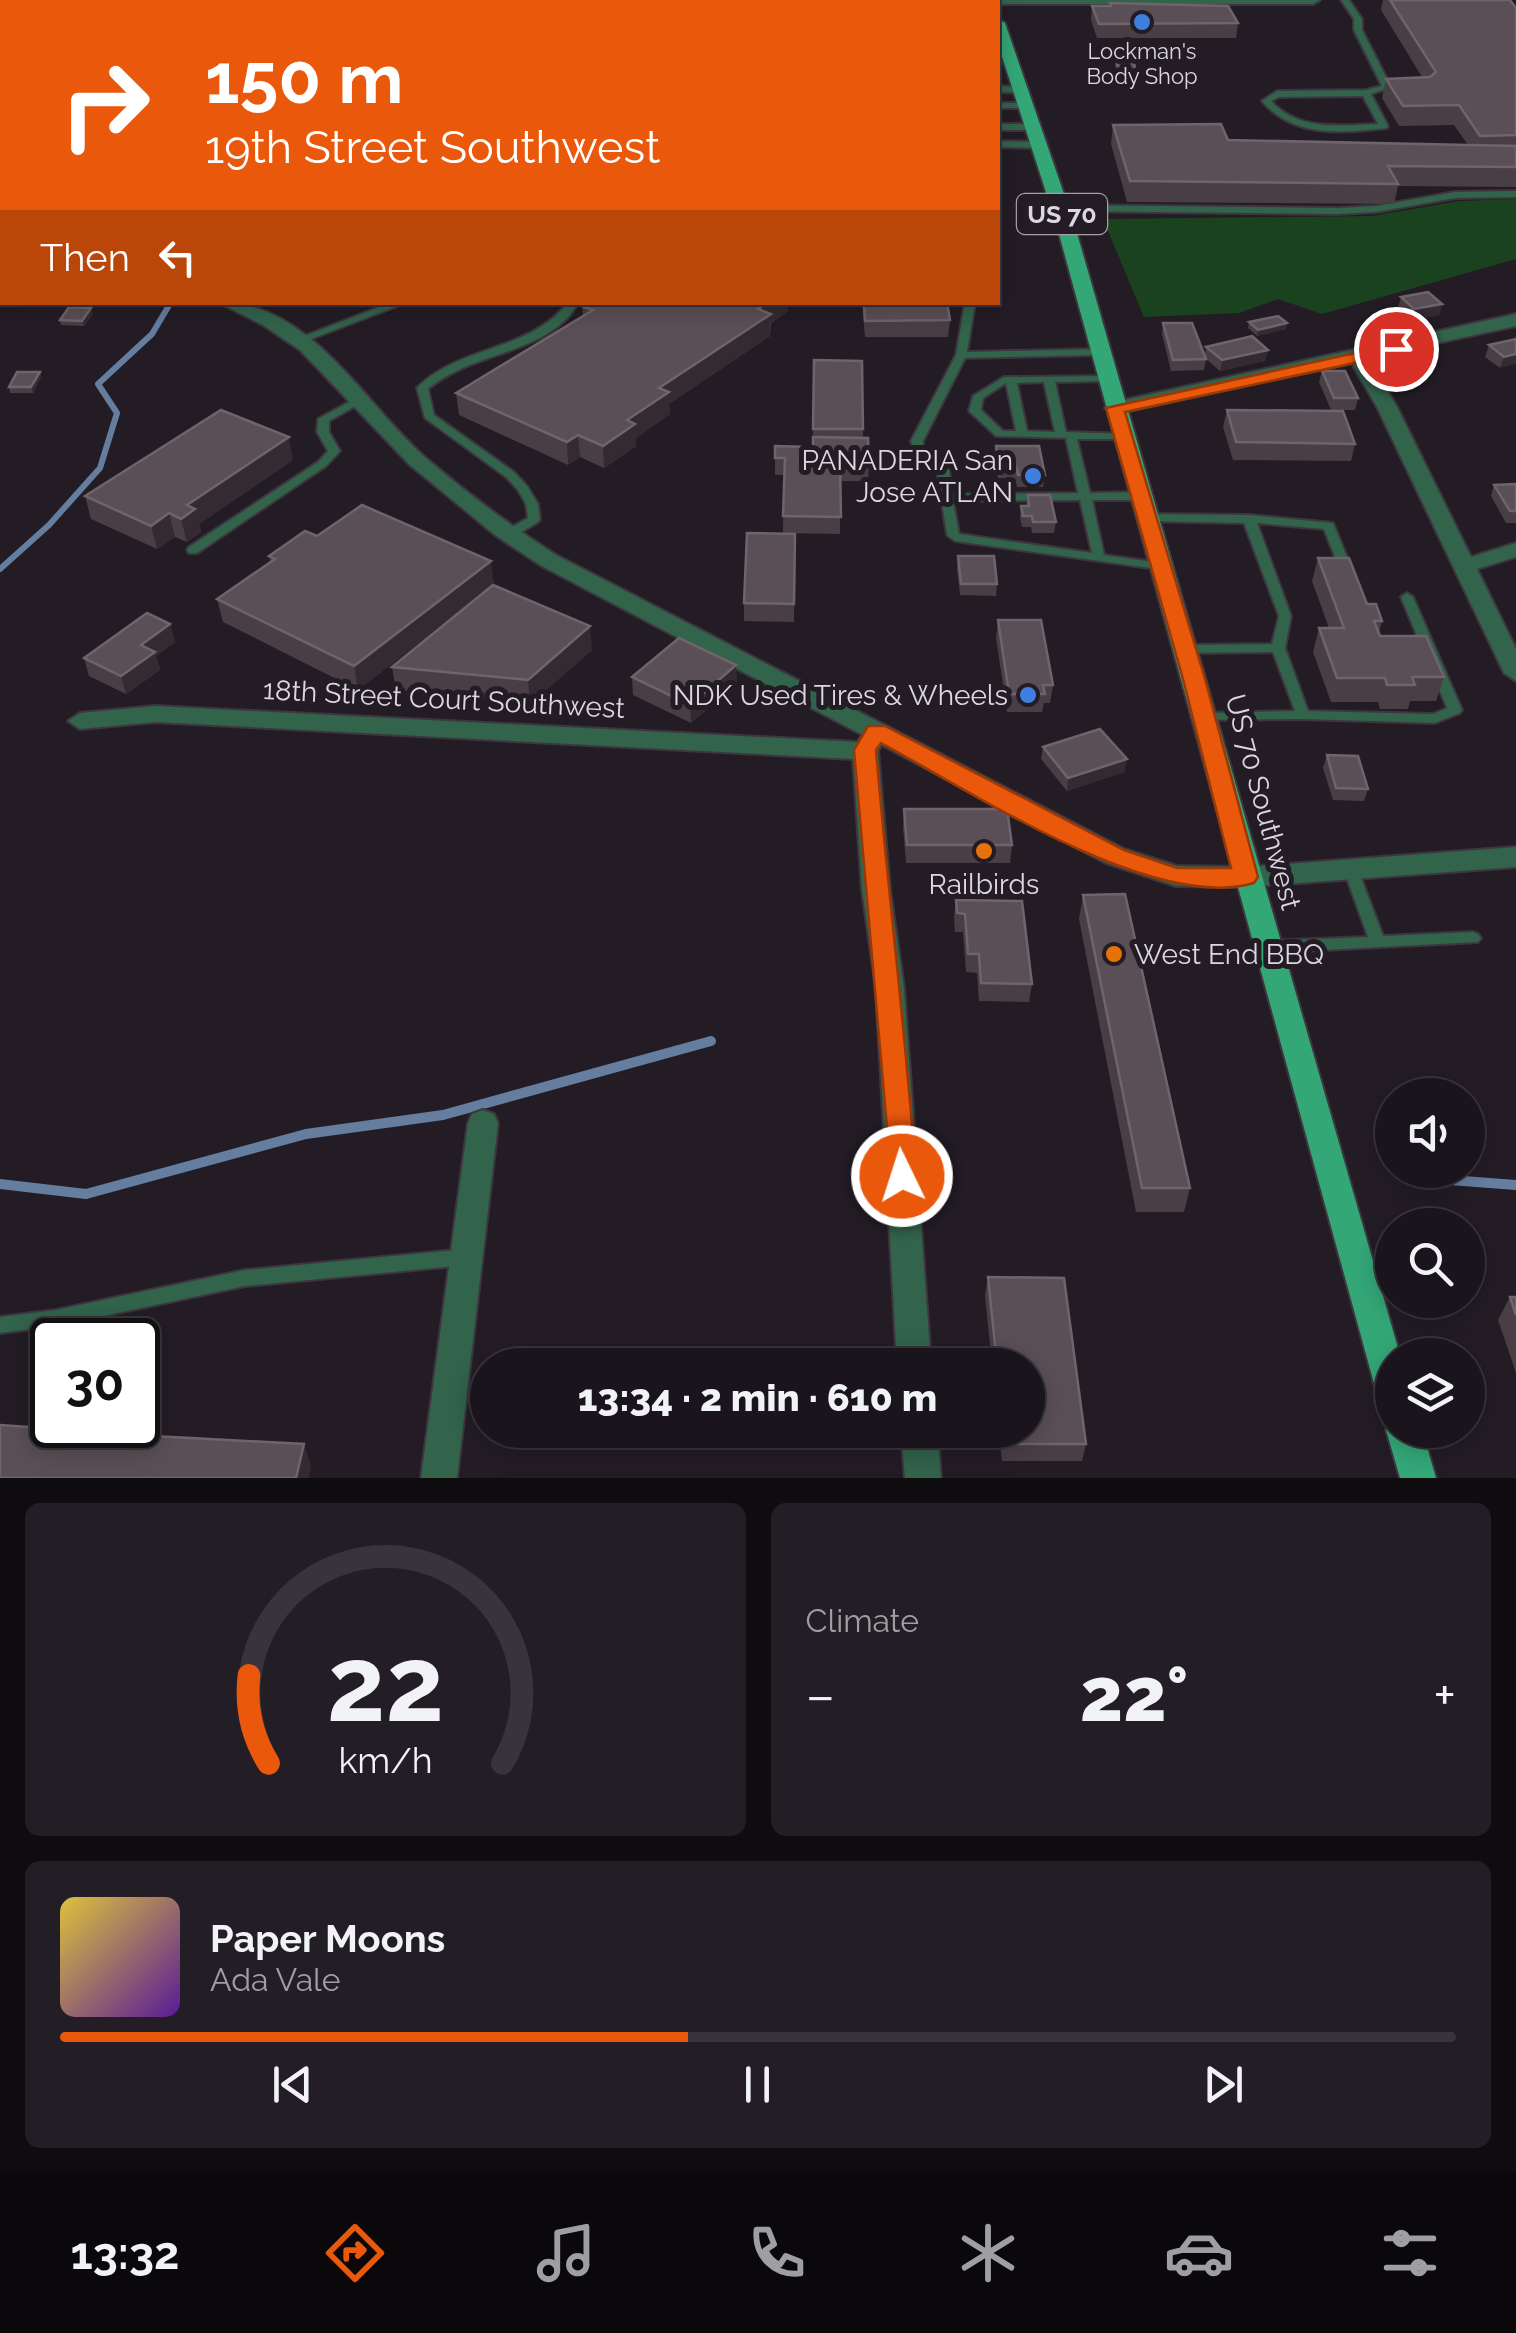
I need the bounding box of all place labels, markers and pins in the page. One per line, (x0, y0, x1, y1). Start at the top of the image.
marker: Lockman's Body Shop (1131, 11, 1153, 33)
place label: Lockman's Body Shop (1086, 38, 1198, 89)
pin (1354, 307, 1439, 392)
place label: PANADERIA San Jose ATLAN (801, 444, 1013, 509)
marker: PANADERIA San Jose ATLAN (1022, 465, 1044, 487)
place label: NDK Used Tires & Wheels (673, 679, 1008, 712)
marker: NDK Used Tires & Wheels (1017, 684, 1039, 706)
marker: Railbirds (973, 840, 995, 862)
place label: Railbirds (929, 868, 1039, 901)
place label: West End BBQ (1134, 938, 1324, 971)
marker: West End BBQ (1103, 943, 1125, 965)

